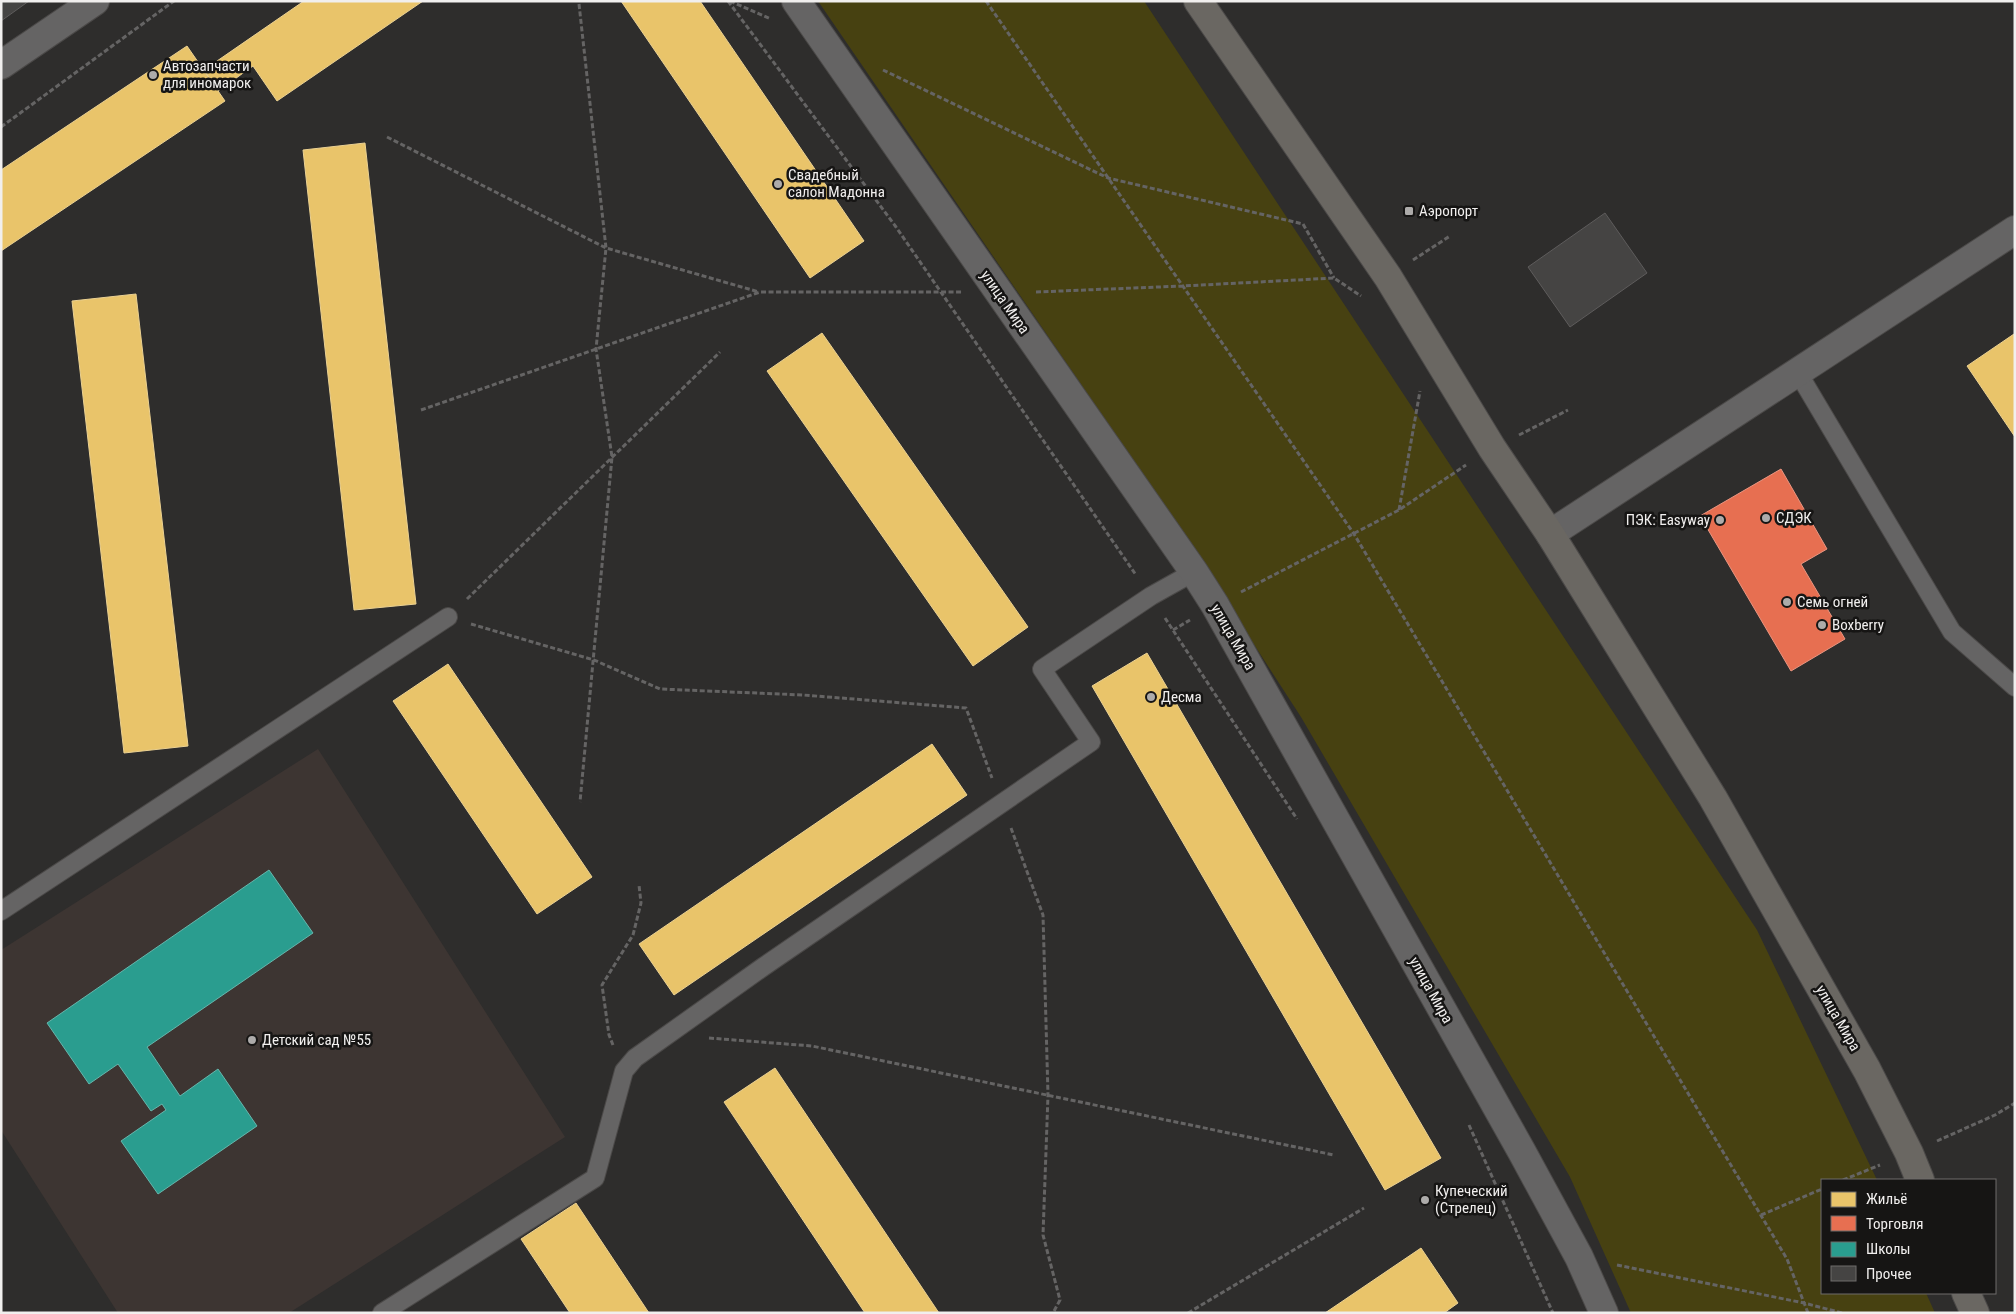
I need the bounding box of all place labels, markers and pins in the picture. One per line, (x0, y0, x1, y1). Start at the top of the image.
place label: Автозапчасти для иномарок (163, 57, 251, 92)
marker: Автозапчасти для иномарок (147, 69, 159, 81)
place label: Свадебный салон Мадонна (788, 166, 885, 201)
marker: Свадебный салон Мадонна (772, 178, 784, 190)
place label: Аэропорт (1419, 202, 1478, 220)
marker: Аэропорт (1403, 205, 1415, 217)
place label: СДЭК (1776, 509, 1812, 527)
place label: ПЭК: Easyway (1626, 511, 1710, 529)
marker: СДЭК (1760, 512, 1772, 524)
marker: ПЭК: Easyway (1714, 514, 1726, 526)
place label: Семь огней (1797, 593, 1868, 611)
marker: Семь огней (1781, 596, 1793, 608)
place label: Boxberry (1832, 616, 1884, 634)
marker: Boxberry (1816, 619, 1828, 631)
place label: Десма (1161, 688, 1202, 706)
marker: Десма (1145, 691, 1157, 703)
place label: Детский сад №55 (262, 1031, 371, 1049)
marker: Детский сад №55 (246, 1034, 258, 1046)
place label: Купеческий (Стрелец) (1435, 1182, 1508, 1217)
marker: Купеческий (Стрелец) (1419, 1194, 1431, 1206)

